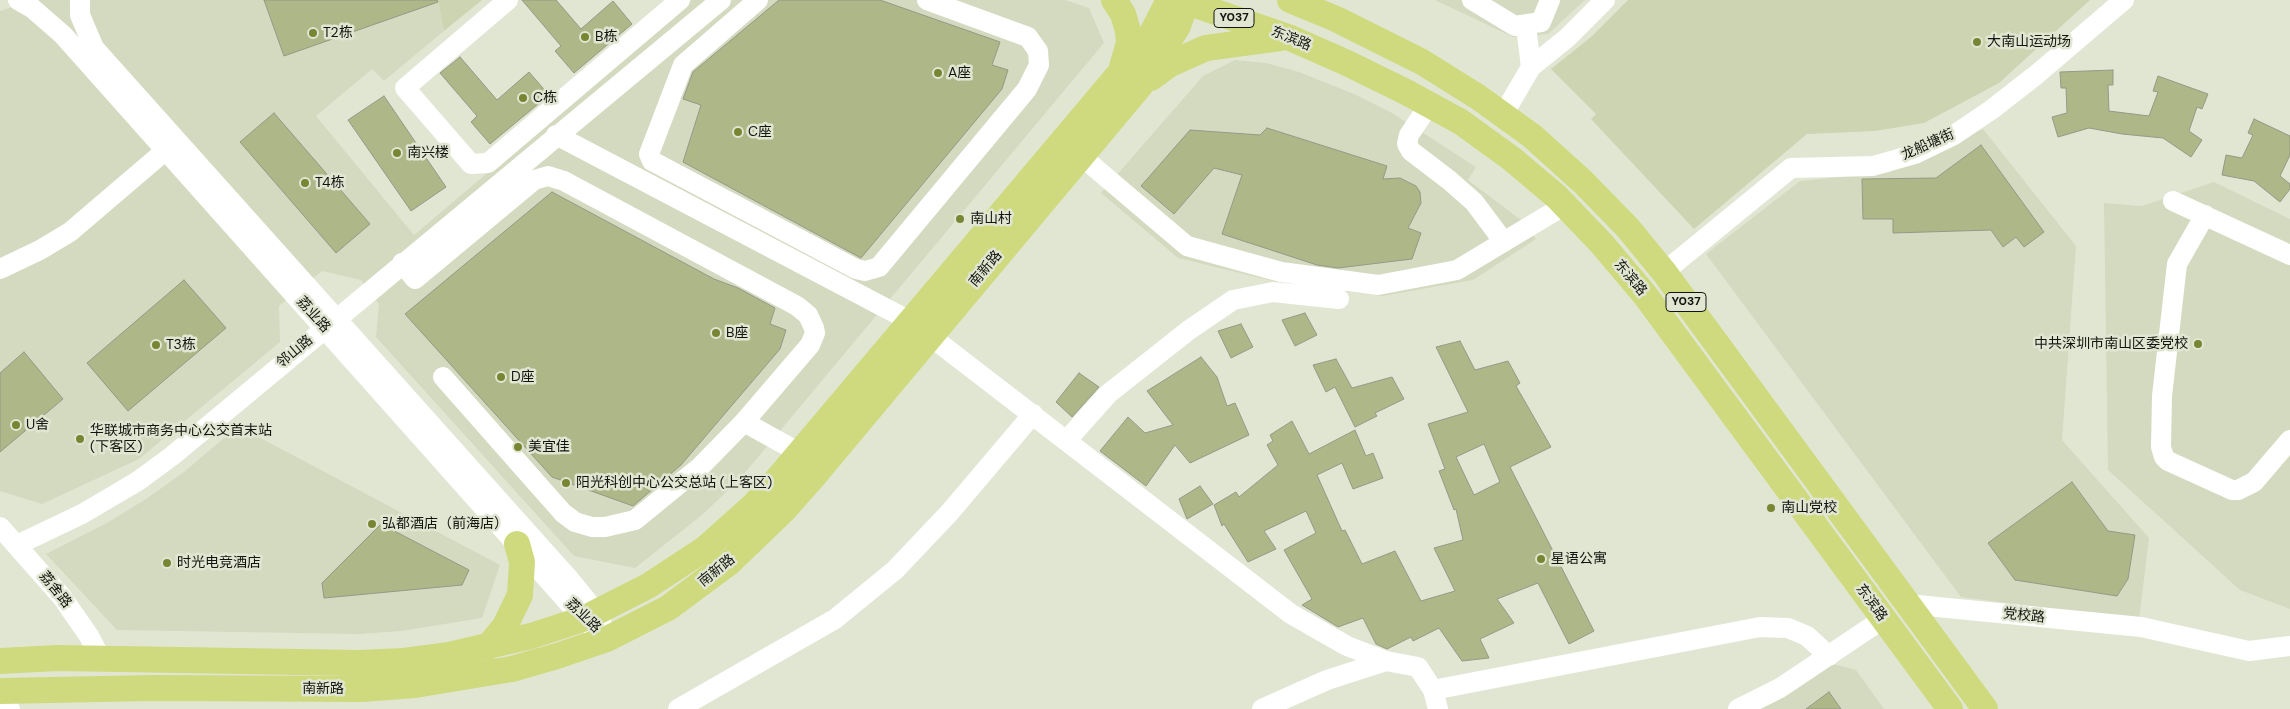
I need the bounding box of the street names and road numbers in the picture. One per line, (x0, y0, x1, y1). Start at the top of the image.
road number: Y037 (1214, 8, 1254, 28)
street label: 东滨路 (1268, 23, 1314, 55)
street label: 龙船塘街 (1899, 126, 1957, 164)
street label: 南新路 (966, 248, 1006, 290)
street label: 东滨路 (1610, 257, 1650, 299)
road number: Y037 (1666, 292, 1706, 312)
street label: 荔业路 (293, 294, 333, 336)
street label: 邻山路 (274, 332, 316, 372)
street label: 南新路 (695, 551, 739, 591)
street label: 荔舍路 (35, 568, 75, 612)
street label: 东滨路 (1852, 581, 1890, 625)
street label: 荔业路 (562, 595, 604, 637)
street label: 党校路 (2002, 605, 2046, 627)
street label: 南新路 (302, 681, 344, 697)

